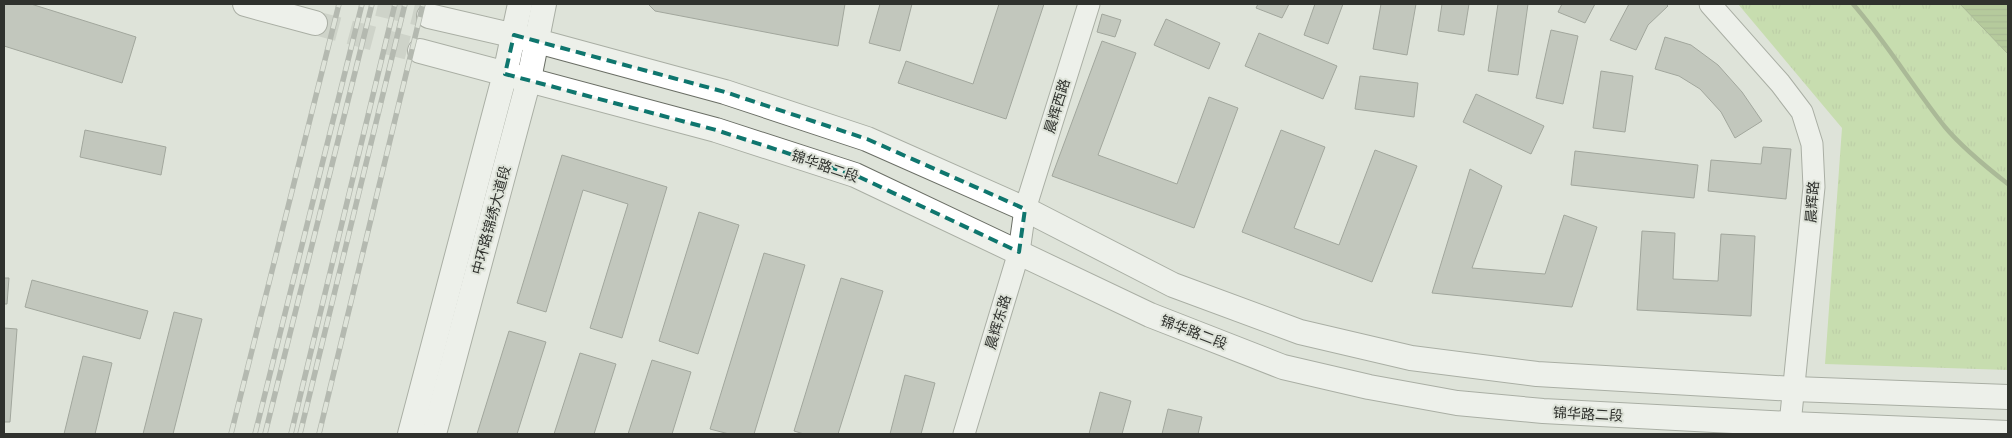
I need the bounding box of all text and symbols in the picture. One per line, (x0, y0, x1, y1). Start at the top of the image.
street label: 晨辉西路 (1040, 77, 1076, 136)
street label: 锦华路二段 (788, 146, 861, 188)
street label: 中环路锦绣大道段 (468, 164, 516, 277)
street label: 晨辉路 (1802, 180, 1824, 224)
street label: 晨辉东路 (981, 293, 1017, 352)
street label: 锦华路二段 (1157, 311, 1230, 355)
street label: 锦华路二段 (1552, 403, 1623, 427)

